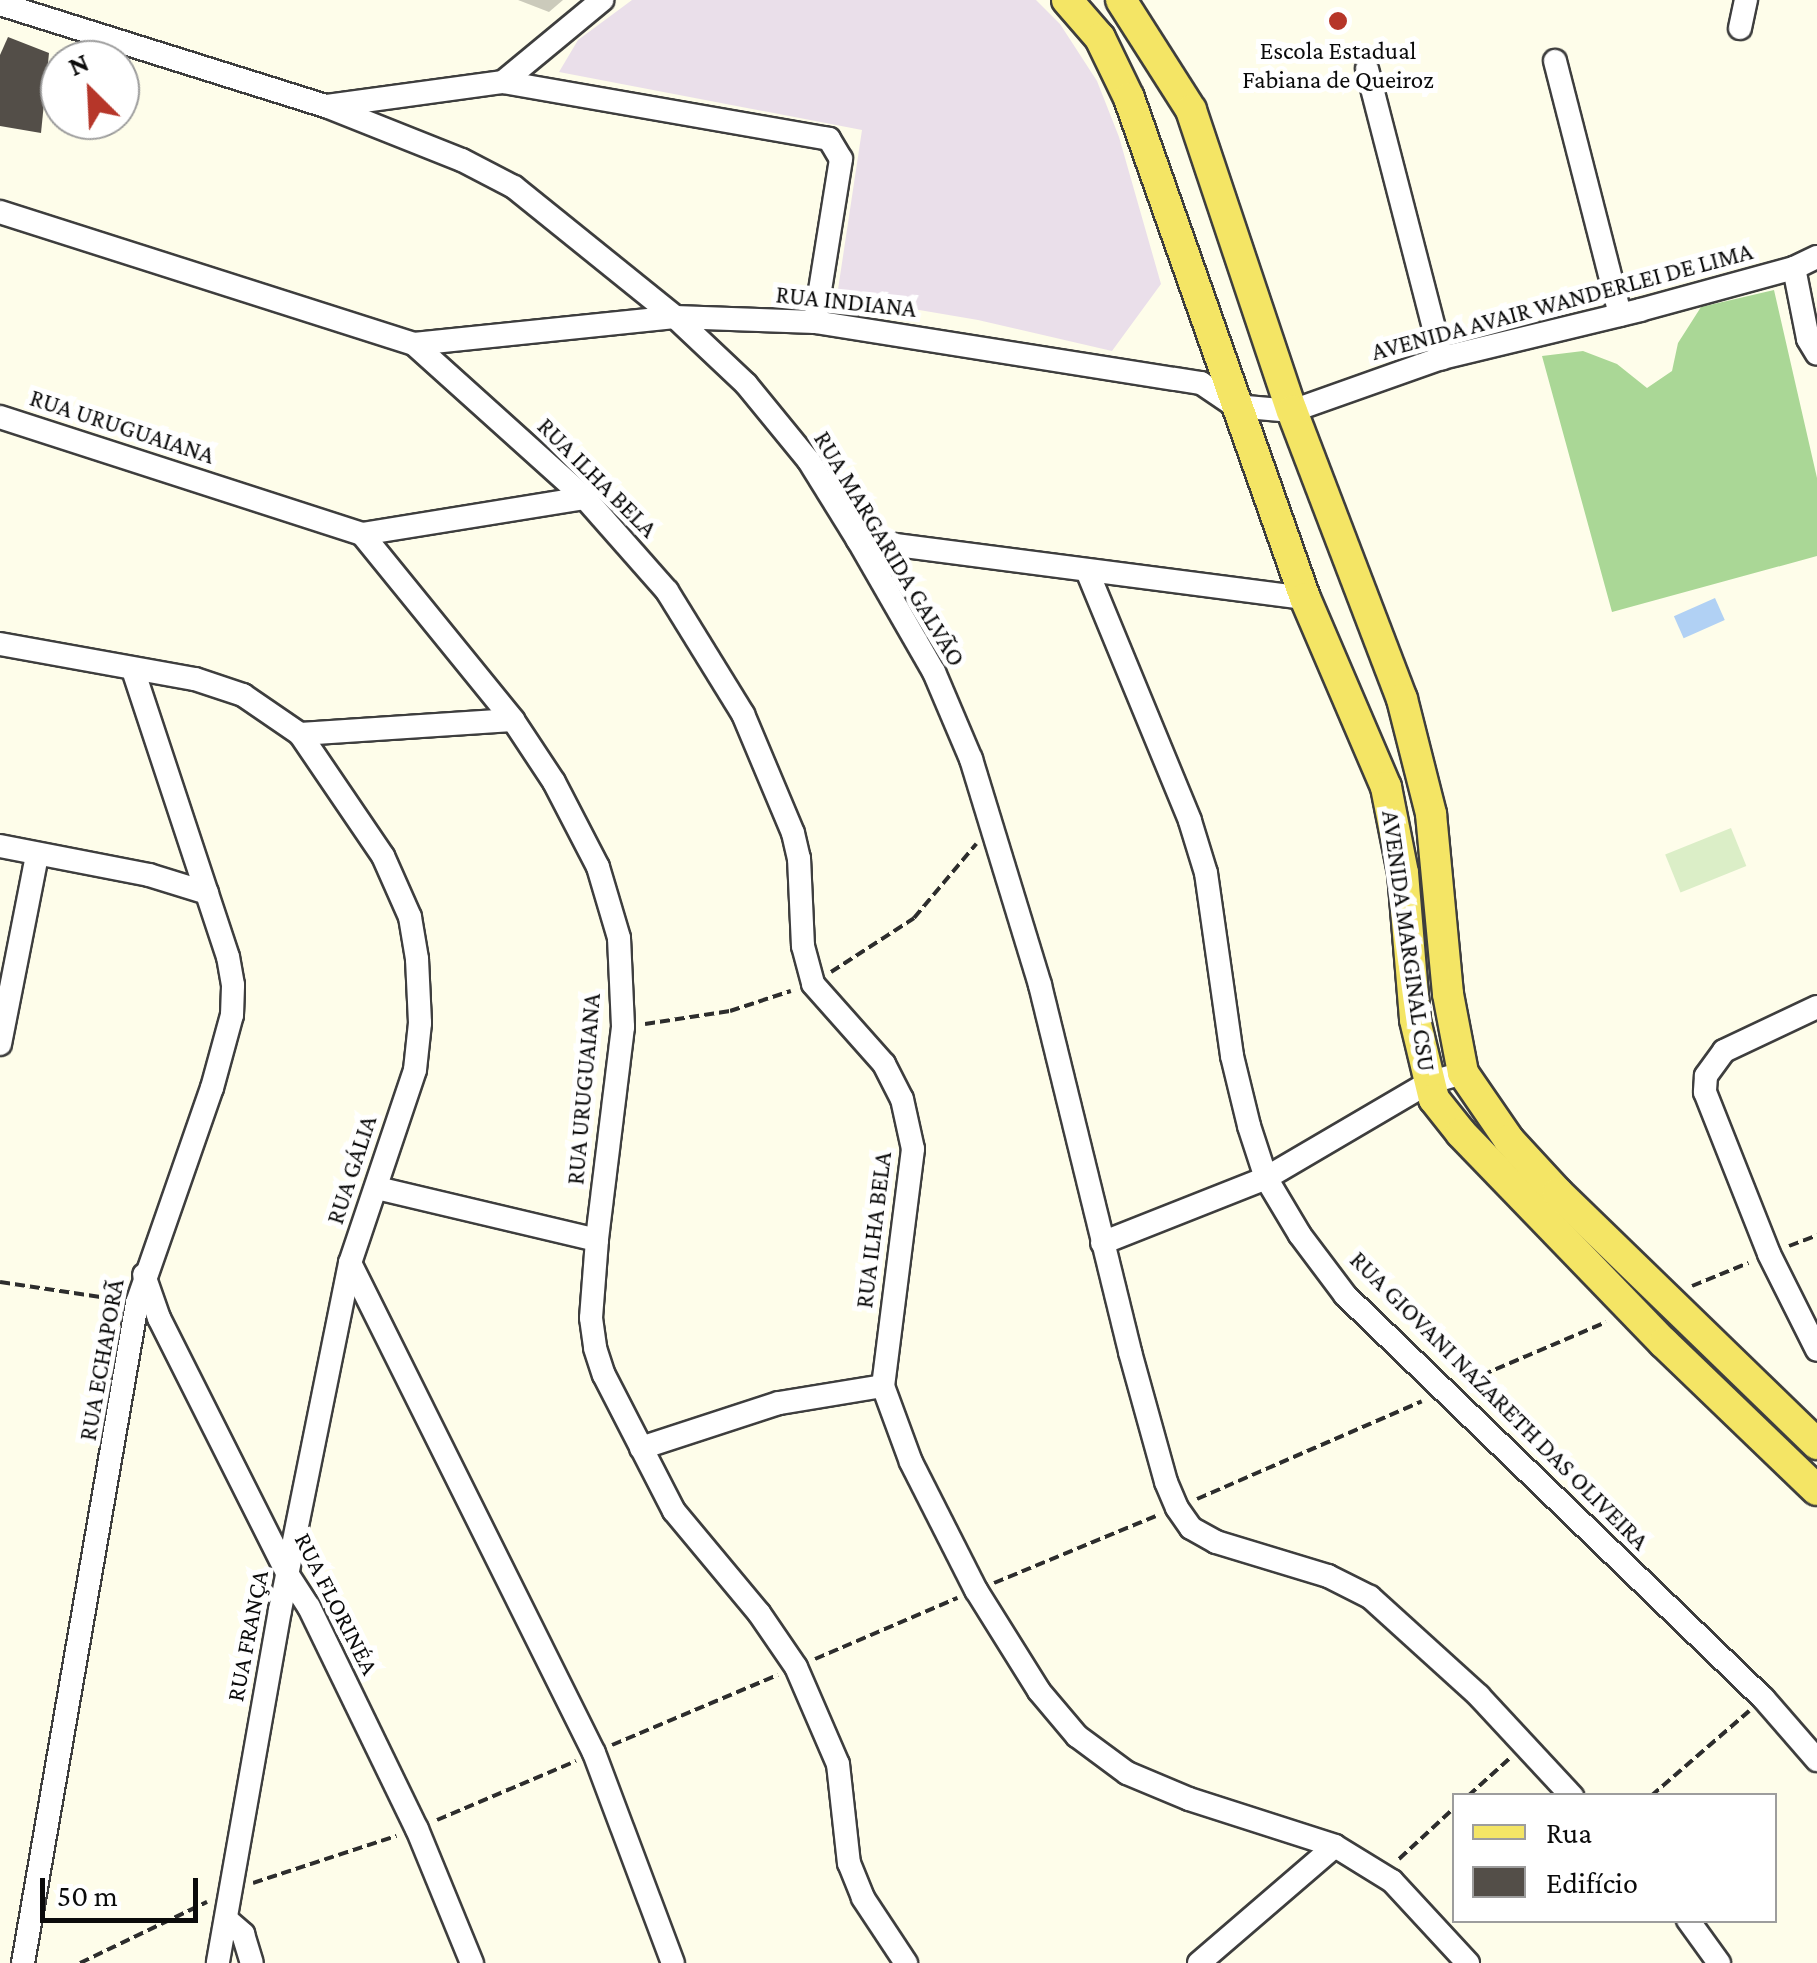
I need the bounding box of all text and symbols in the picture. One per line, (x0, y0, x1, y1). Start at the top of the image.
marker: Escola Estadual Fabiana de Queiroz (1327, 10, 1349, 32)
place label: Escola Estadual Fabiana de Queiroz (1242, 37, 1434, 96)
north arrow (40, 40, 140, 140)
text: N (63, 46, 93, 82)
street label: AVENIDA AVAIR WANDERLEI DE LIMA (1368, 237, 1756, 367)
street label: RUA INDIANA (774, 280, 918, 324)
street label: RUA URUGUAIANA (26, 383, 218, 471)
street label: RUA ILHA BELA (531, 412, 663, 544)
street label: RUA MARGARIDA GALVÃO (807, 426, 971, 672)
street label: AVENIDA MARGINAL CSU (1375, 809, 1441, 1073)
street label: RUA URUGUAIANA (561, 992, 607, 1186)
street label: RUA GÁLIA (320, 1112, 384, 1228)
street label: RUA ILHA BELA (850, 1150, 898, 1310)
street label: RUA GIOVANI NAZARETH DAS OLIVEIRA (1343, 1245, 1655, 1557)
street label: RUA ECHAPORÃ (73, 1277, 131, 1443)
street label: RUA FLORINÉA (287, 1528, 385, 1680)
street label: RUA FRANÇA (221, 1568, 275, 1704)
legend (1452, 1793, 1777, 1923)
text: Rua (1546, 1816, 1592, 1849)
scale bar (45, 1858, 202, 1920)
text: Edifício (1546, 1866, 1638, 1899)
text: 50 m (57, 1879, 118, 1912)

